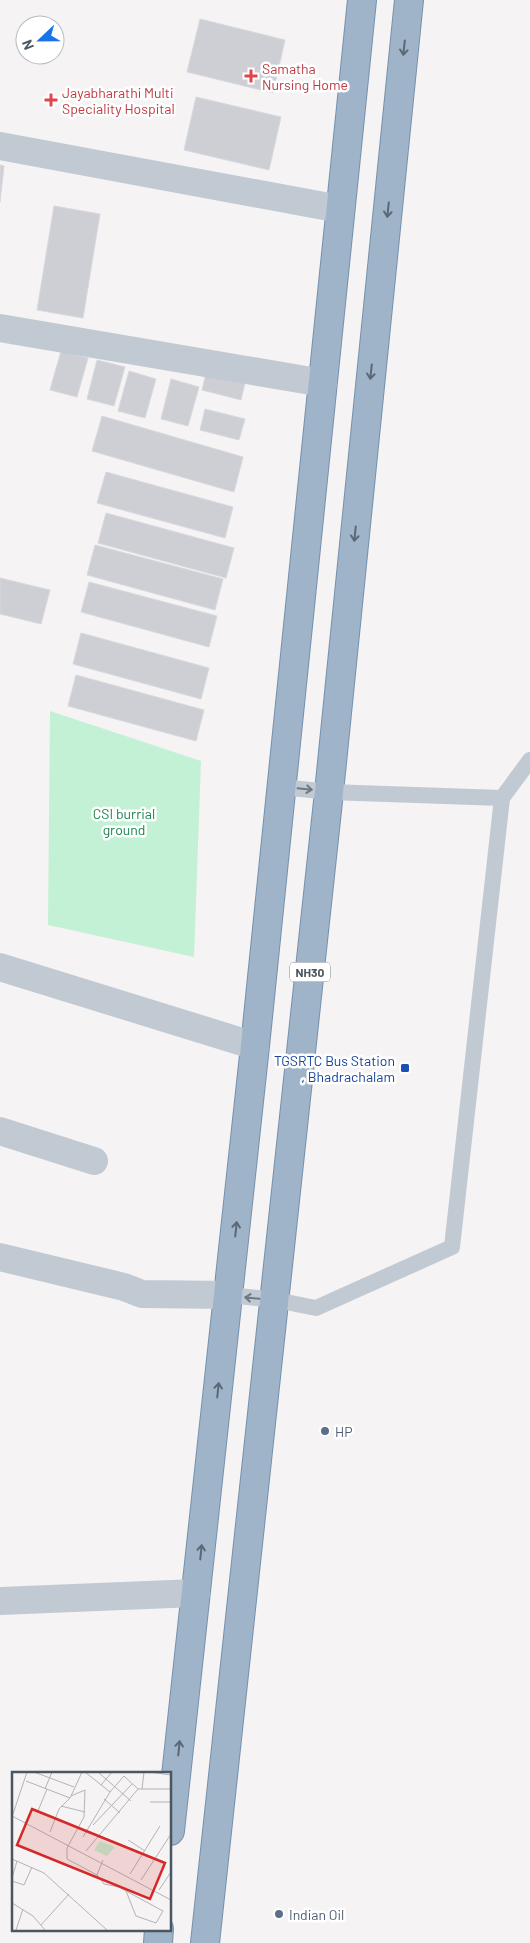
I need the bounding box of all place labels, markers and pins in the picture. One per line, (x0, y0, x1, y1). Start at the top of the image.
place label: Samatha Nursing Home (262, 60, 348, 93)
marker: Samatha Nursing Home (244, 69, 258, 83)
place label: Jayabharathi Multi Speciality Hospital (62, 84, 175, 117)
marker: Jayabharathi Multi Speciality Hospital (44, 93, 58, 107)
place label: TGSRTC Bus Station , Bhadrachalam (274, 1052, 395, 1085)
marker: TGSRTC Bus Station , Bhadrachalam (399, 1062, 411, 1074)
place label: HP (335, 1423, 352, 1440)
marker: HP (319, 1425, 331, 1437)
place label: Indian Oil (289, 1906, 344, 1923)
marker: Indian Oil (273, 1908, 285, 1920)

